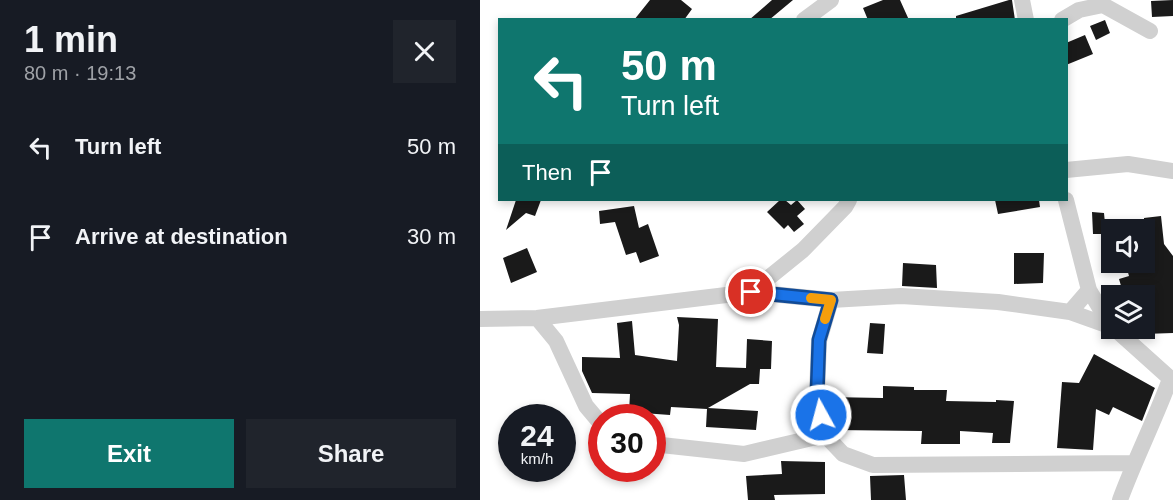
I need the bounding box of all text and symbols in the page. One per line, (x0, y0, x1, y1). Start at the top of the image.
text: 1 min (24, 19, 118, 60)
button: close (393, 20, 456, 83)
icon: left (522, 42, 600, 120)
text: 50 m (621, 42, 717, 89)
text: 80 m · 19:13 (24, 62, 136, 84)
text: Turn left (621, 91, 719, 121)
icon: left (24, 131, 57, 164)
text: Turn left (75, 134, 161, 159)
text: 50 m (407, 134, 456, 159)
icon: arrive (584, 156, 617, 189)
text: Then (522, 160, 572, 185)
map controls (1101, 219, 1155, 339)
button: sound (1101, 219, 1155, 273)
icon: arrive (24, 221, 57, 254)
text: Arrive at destination (75, 224, 288, 249)
text: 30 m (407, 224, 456, 249)
pin (725, 266, 776, 317)
icon: arrive (734, 275, 767, 308)
button: layers (1101, 285, 1155, 339)
position arrow (789, 383, 853, 447)
speed limit sign: 30 (588, 404, 666, 482)
button: Exit (24, 419, 234, 488)
button: Share (246, 419, 456, 488)
text: 24 (520, 419, 554, 452)
text: km/h (521, 450, 553, 467)

